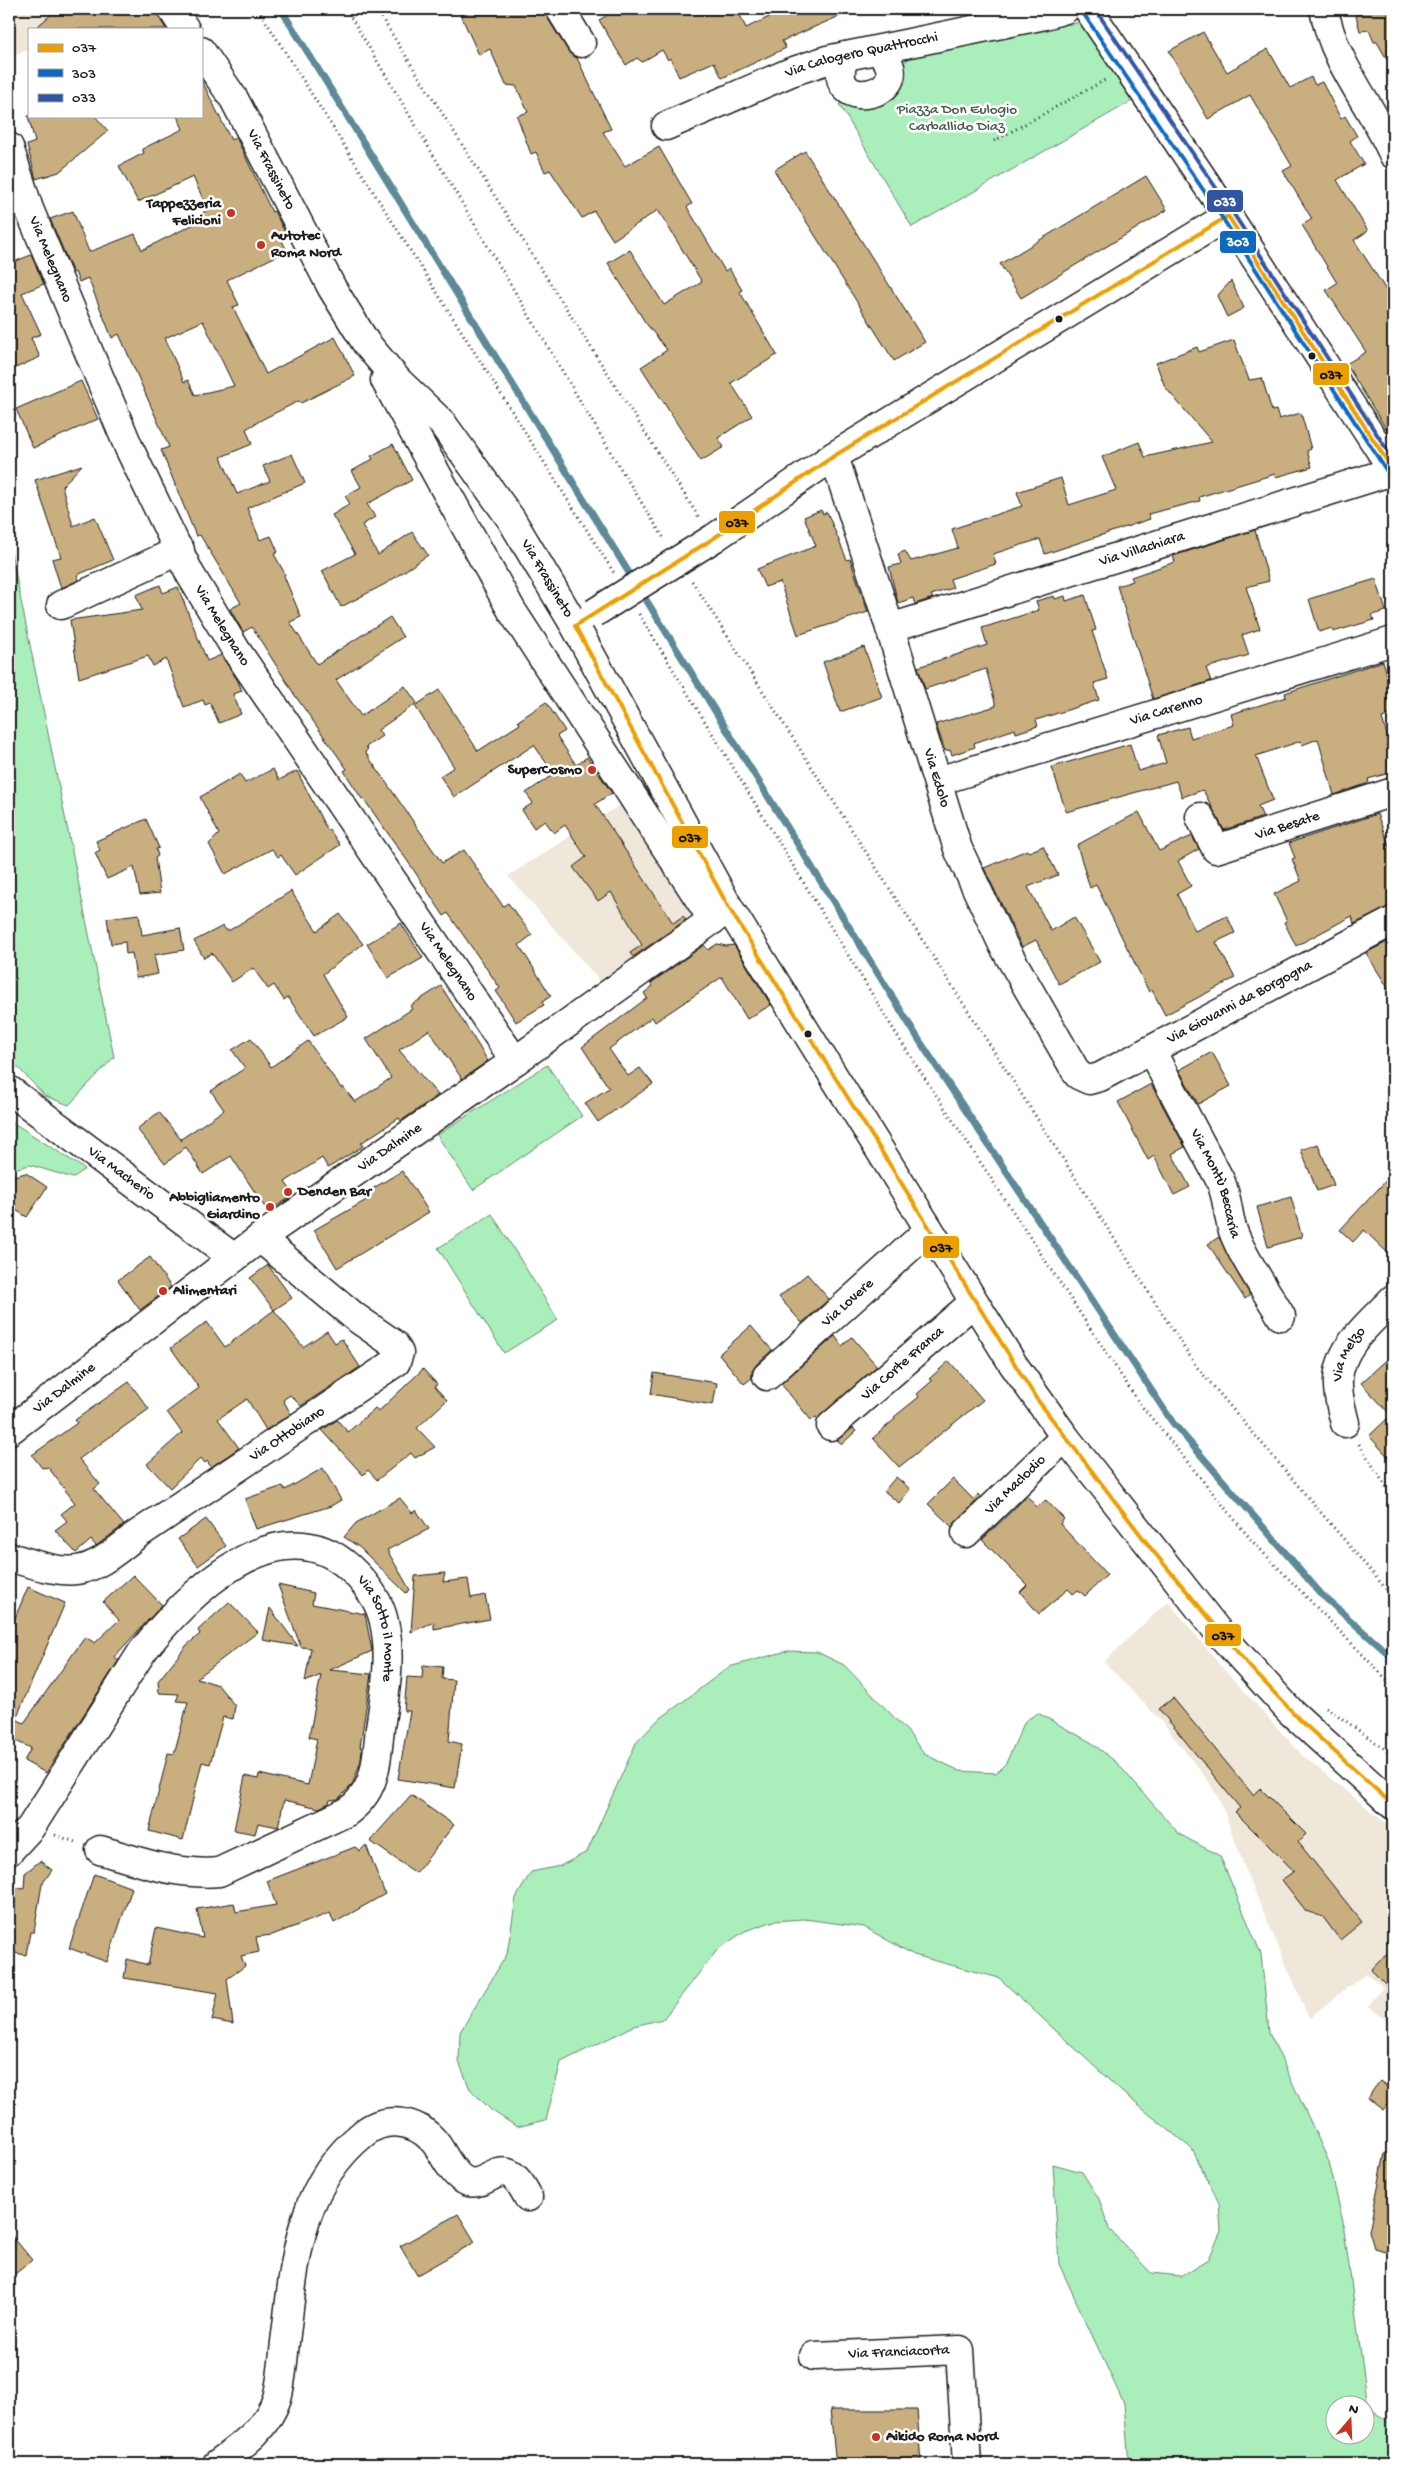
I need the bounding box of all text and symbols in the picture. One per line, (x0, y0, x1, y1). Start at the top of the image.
legend (28, 28, 202, 118)
street label: Via Calogero Quattrocchi (782, 28, 940, 83)
text: 037 (72, 40, 97, 58)
text: 303 (71, 66, 96, 84)
text: 033 (72, 90, 96, 108)
park label: Piazza Don Eulogio Carballido Diaz (896, 101, 1017, 136)
street label: Via Frassineto (242, 126, 299, 213)
line badge: 033 (1206, 189, 1244, 213)
place label: Tappezzeria Felicioni (146, 195, 222, 230)
text: 033 (1214, 195, 1236, 212)
marker: Tappezzeria Felicioni (225, 207, 237, 219)
street label: Via Melegnano (24, 213, 76, 306)
place label: Autotec Roma Nord (270, 227, 343, 262)
line badge: 303 (1219, 230, 1257, 254)
text: 303 (1226, 235, 1249, 252)
marker: Autotec Roma Nord (255, 239, 267, 251)
unlabelled marker (1054, 314, 1064, 324)
unlabelled marker (1307, 351, 1317, 361)
line badge: 037 (1312, 362, 1350, 386)
text: 037 (1320, 368, 1343, 385)
line badge: 037 (718, 510, 756, 534)
text: 037 (726, 516, 749, 533)
street label: Via Villachiara (1096, 527, 1188, 571)
street label: Via Frassineto (516, 535, 577, 621)
street label: Via Melegnano (190, 581, 254, 670)
street label: Via Carenno (1127, 691, 1205, 731)
street label: Via Edolo (918, 746, 954, 810)
place label: SuperCosmo (508, 761, 582, 779)
marker: SuperCosmo (586, 764, 598, 776)
street label: Via Besate (1252, 807, 1322, 845)
line badge: 037 (671, 825, 709, 849)
text: 037 (679, 831, 702, 848)
street label: Via Melegnano (414, 918, 481, 1005)
street label: Via Giovanni da Borgogna (1163, 956, 1316, 1049)
unlabelled marker (803, 1029, 813, 1039)
street label: Via Dalmine (354, 1119, 426, 1177)
street label: Via Montù Beccaria (1185, 1125, 1244, 1242)
street label: Via Macherio (83, 1142, 159, 1205)
place label: Denden Bar (296, 1183, 373, 1201)
marker: Denden Bar (282, 1186, 294, 1198)
place label: Abbigliamento Giardino (168, 1189, 260, 1224)
marker: Abbigliamento Giardino (264, 1201, 276, 1213)
line badge: 037 (922, 1235, 960, 1259)
text: 037 (930, 1241, 953, 1258)
street label: Via Lovere (817, 1275, 878, 1332)
place label: Alimentari (172, 1282, 237, 1300)
marker: Alimentari (157, 1285, 169, 1297)
street label: Via Corte Franca (857, 1322, 948, 1405)
street label: Via Melzo (1329, 1323, 1370, 1383)
street label: Via Dalmine (29, 1359, 99, 1419)
street label: Via Ottobiano (245, 1403, 329, 1467)
street label: Via Maclodio (980, 1451, 1050, 1519)
street label: Via Sotto il Monte (352, 1571, 397, 1683)
line badge: 037 (1204, 1623, 1242, 1647)
text: 037 (1212, 1629, 1235, 1646)
street label: Via Franciacorta (847, 2341, 951, 2364)
north arrow (1324, 2396, 1374, 2446)
text: N (1346, 2401, 1361, 2420)
place label: Aikido Roma Nord (885, 2428, 1000, 2446)
marker: Aikido Roma Nord (870, 2431, 882, 2443)

